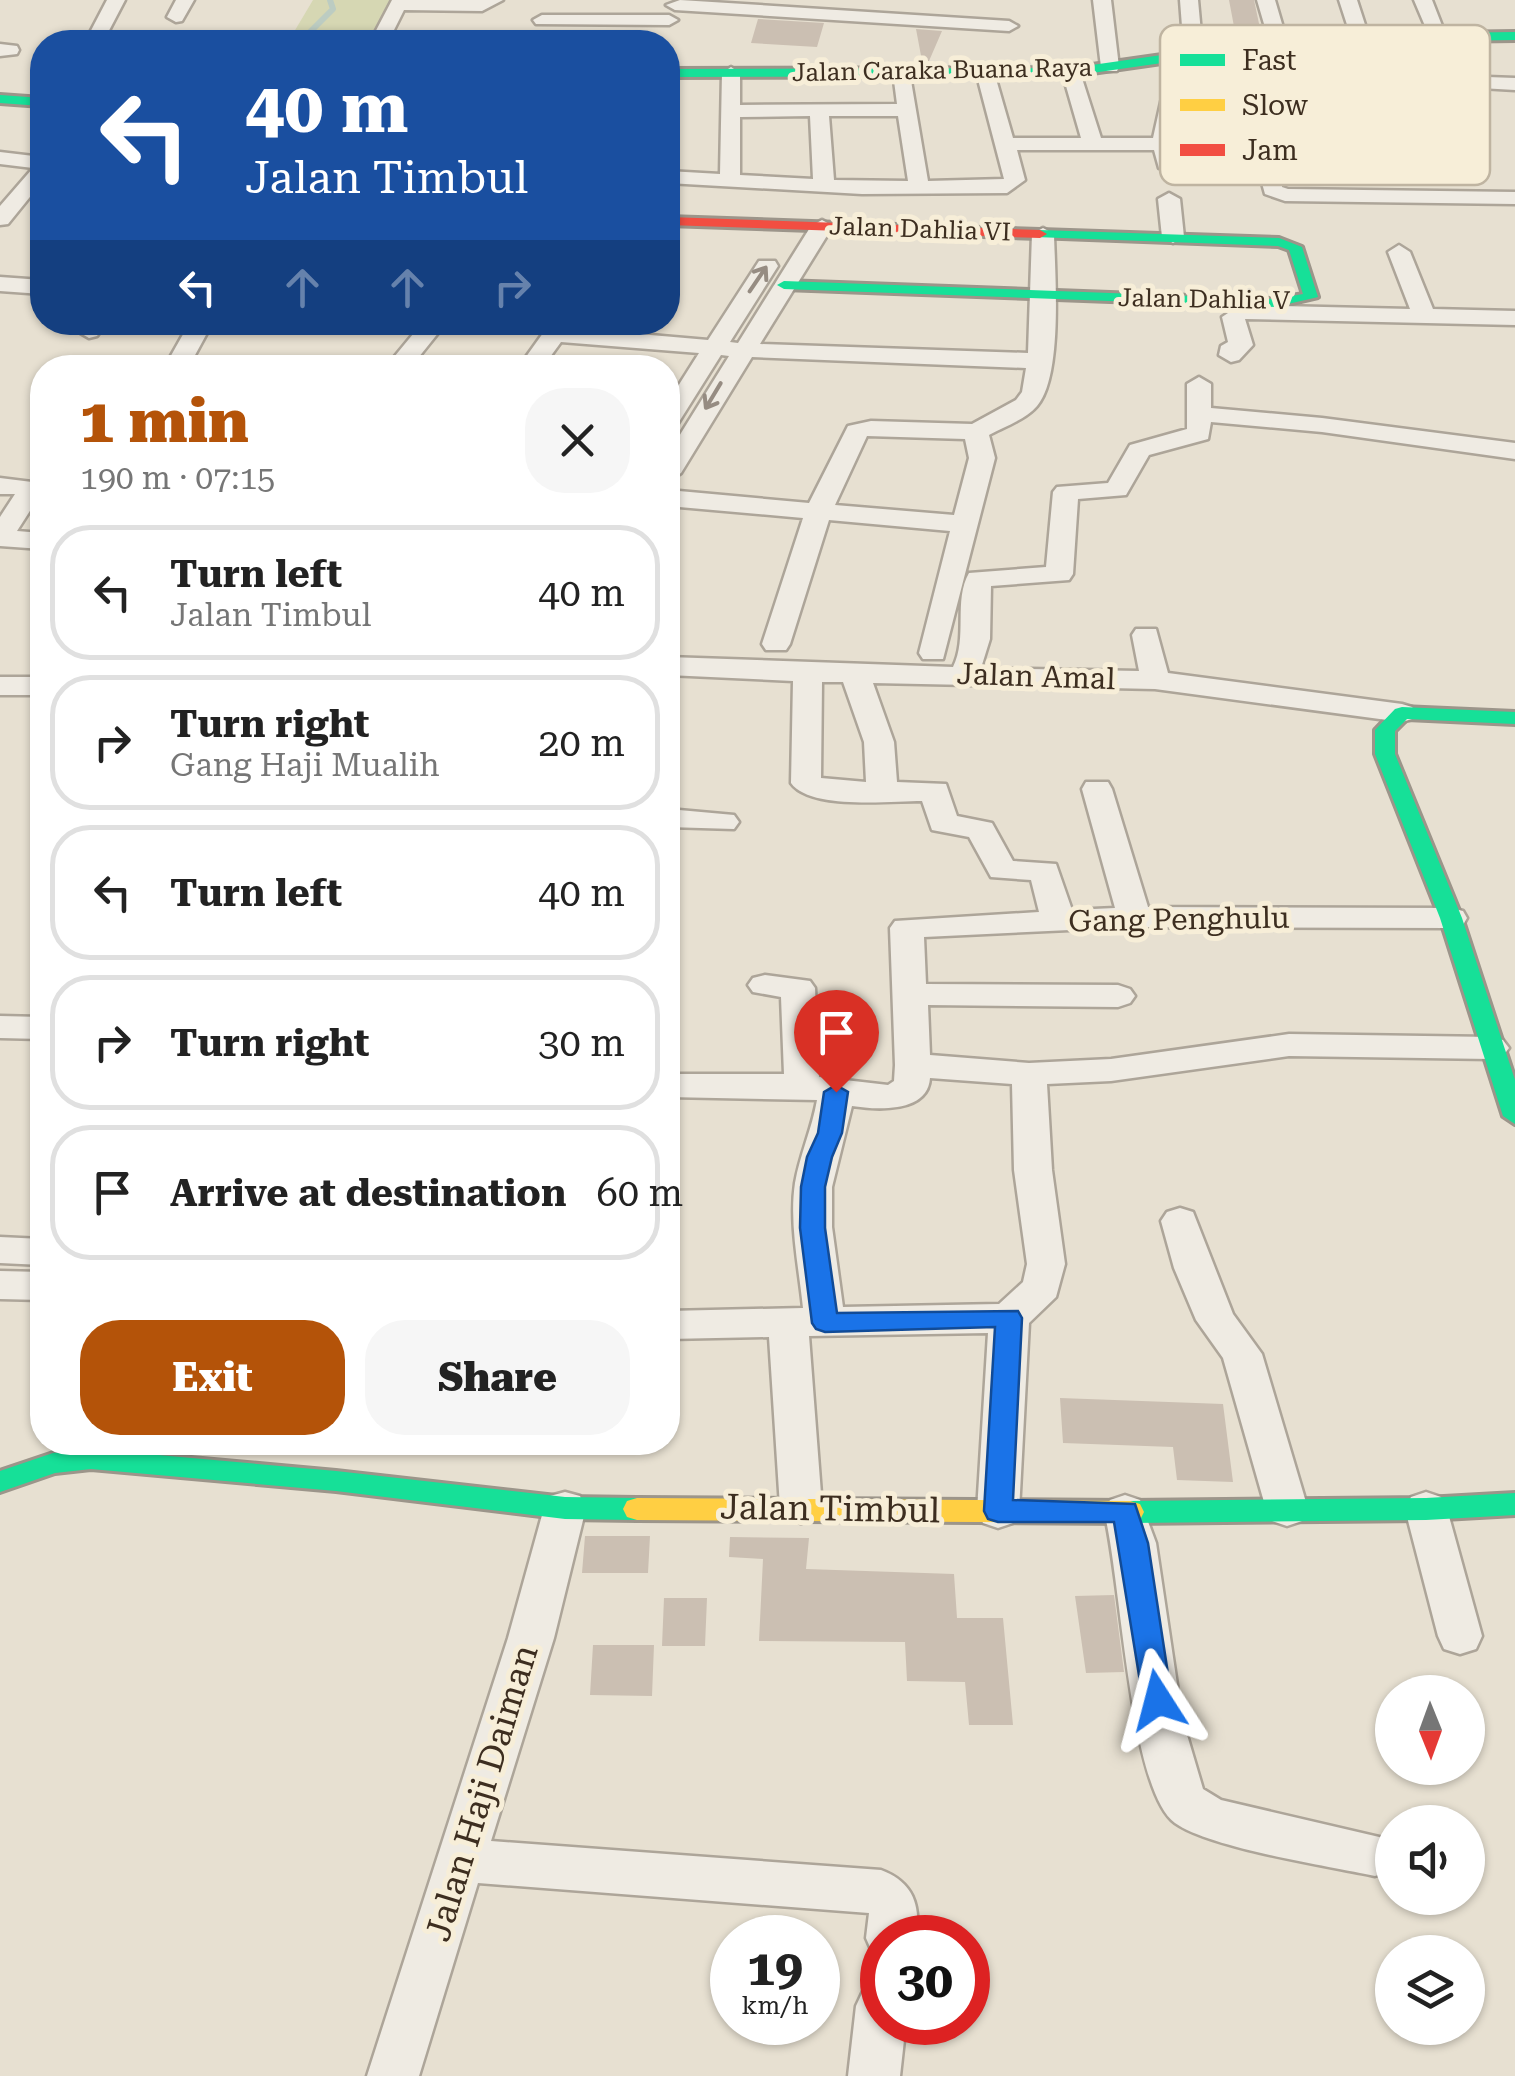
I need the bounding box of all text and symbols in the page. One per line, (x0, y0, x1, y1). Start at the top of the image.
legend (1160, 25, 1490, 185)
text: Fast (1242, 44, 1296, 77)
street label: Jalan Caraka Buana Raya (792, 53, 1093, 87)
text: 40 m (245, 67, 409, 149)
icon: left (80, 70, 210, 200)
text: Slow (1242, 89, 1309, 122)
text: Jam (1242, 134, 1298, 167)
text: Jalan Timbul (245, 151, 528, 204)
street label: Jalan Dahlia VI (829, 211, 1011, 247)
icon: left (170, 260, 225, 315)
icon: ahead (275, 260, 330, 315)
icon: ahead (380, 260, 435, 315)
icon: right (485, 260, 540, 315)
one-way arrow (747, 266, 768, 294)
street label: Jalan Dahlia V (1118, 283, 1291, 315)
one-way arrow (703, 381, 723, 410)
text: 1 min (80, 386, 249, 457)
button: close (525, 388, 630, 493)
text: 190 m · 07:15 (80, 459, 275, 497)
text: Turn left (170, 552, 342, 596)
icon: left (85, 565, 140, 620)
text: 40 m (538, 571, 625, 615)
text: Jalan Timbul (170, 596, 371, 634)
street label: Jalan Amal (956, 656, 1116, 696)
text: Turn right (170, 702, 369, 746)
icon: right (85, 715, 140, 770)
text: 20 m (538, 721, 625, 765)
text: Gang Haji Mualih (170, 746, 440, 784)
icon: left (85, 865, 140, 920)
text: Turn left (170, 871, 342, 915)
text: 40 m (538, 871, 625, 915)
street label: Gang Penghulu (1068, 900, 1290, 938)
pin (794, 990, 879, 1093)
icon: arrive (809, 1005, 864, 1060)
icon: right (85, 1015, 140, 1070)
text: Turn right (170, 1021, 369, 1065)
text: 30 m (538, 1021, 625, 1065)
icon: arrive (85, 1165, 140, 1220)
text: Arrive at destination (170, 1171, 566, 1215)
text: 60 m (596, 1171, 683, 1215)
button: Exit (80, 1320, 345, 1435)
button: Share (365, 1320, 630, 1435)
street label: Jalan Timbul (720, 1487, 941, 1531)
street label: Jalan Haji Daiman (417, 1640, 547, 1946)
position arrow (1106, 1648, 1210, 1752)
north arrow (1375, 1675, 1485, 1785)
map controls (1375, 1675, 1485, 2045)
button: sound (1375, 1805, 1485, 1915)
speed limit sign: 30 (860, 1915, 990, 2045)
button: layers (1375, 1935, 1485, 2045)
text: 19 (747, 1939, 803, 1997)
text: km/h (742, 1991, 808, 2020)

